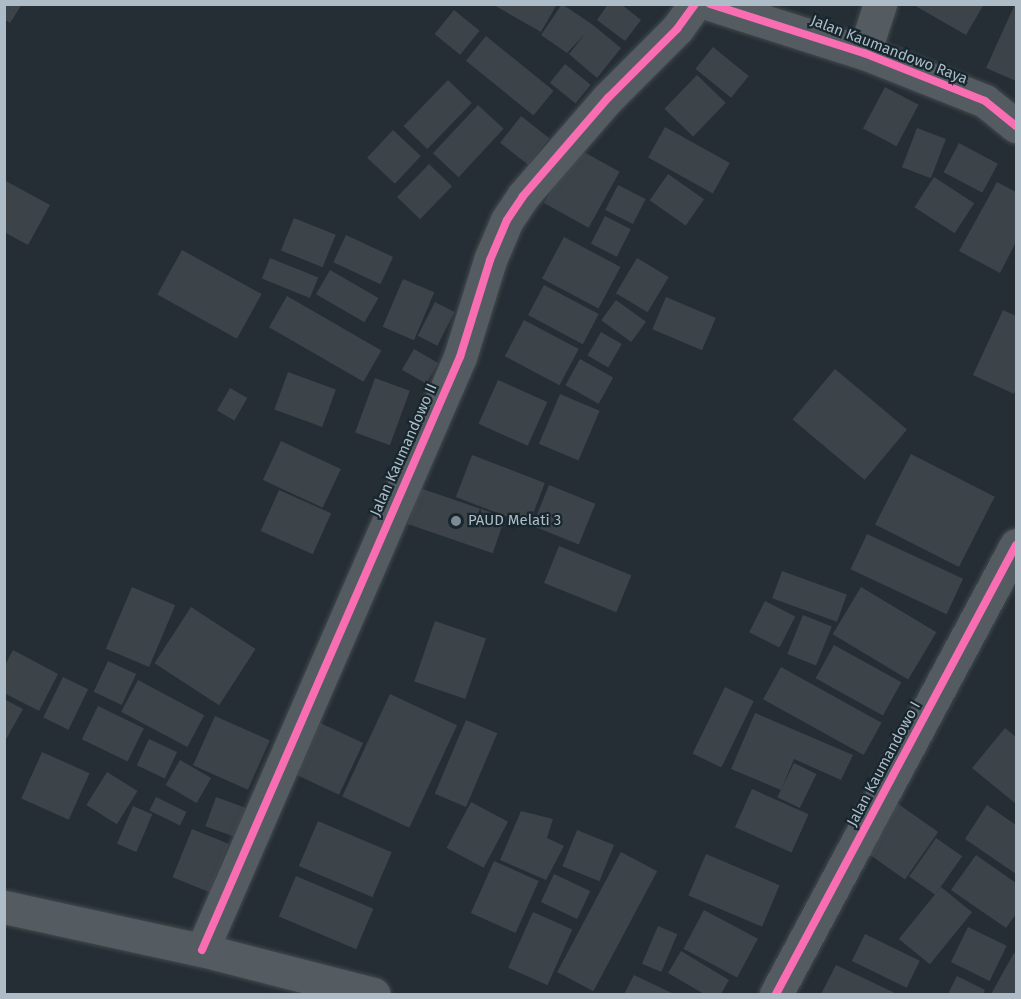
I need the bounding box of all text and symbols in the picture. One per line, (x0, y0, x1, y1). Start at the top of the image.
street label: Jalan Kaumandowo Raya (808, 12, 970, 88)
street label: Jalan Kaumandowo II (367, 381, 441, 519)
place label: PAUD Melati 3 (468, 512, 561, 530)
marker: PAUD Melati 3 (449, 514, 463, 528)
street label: Jalan Kaumandowo I (843, 698, 925, 830)

